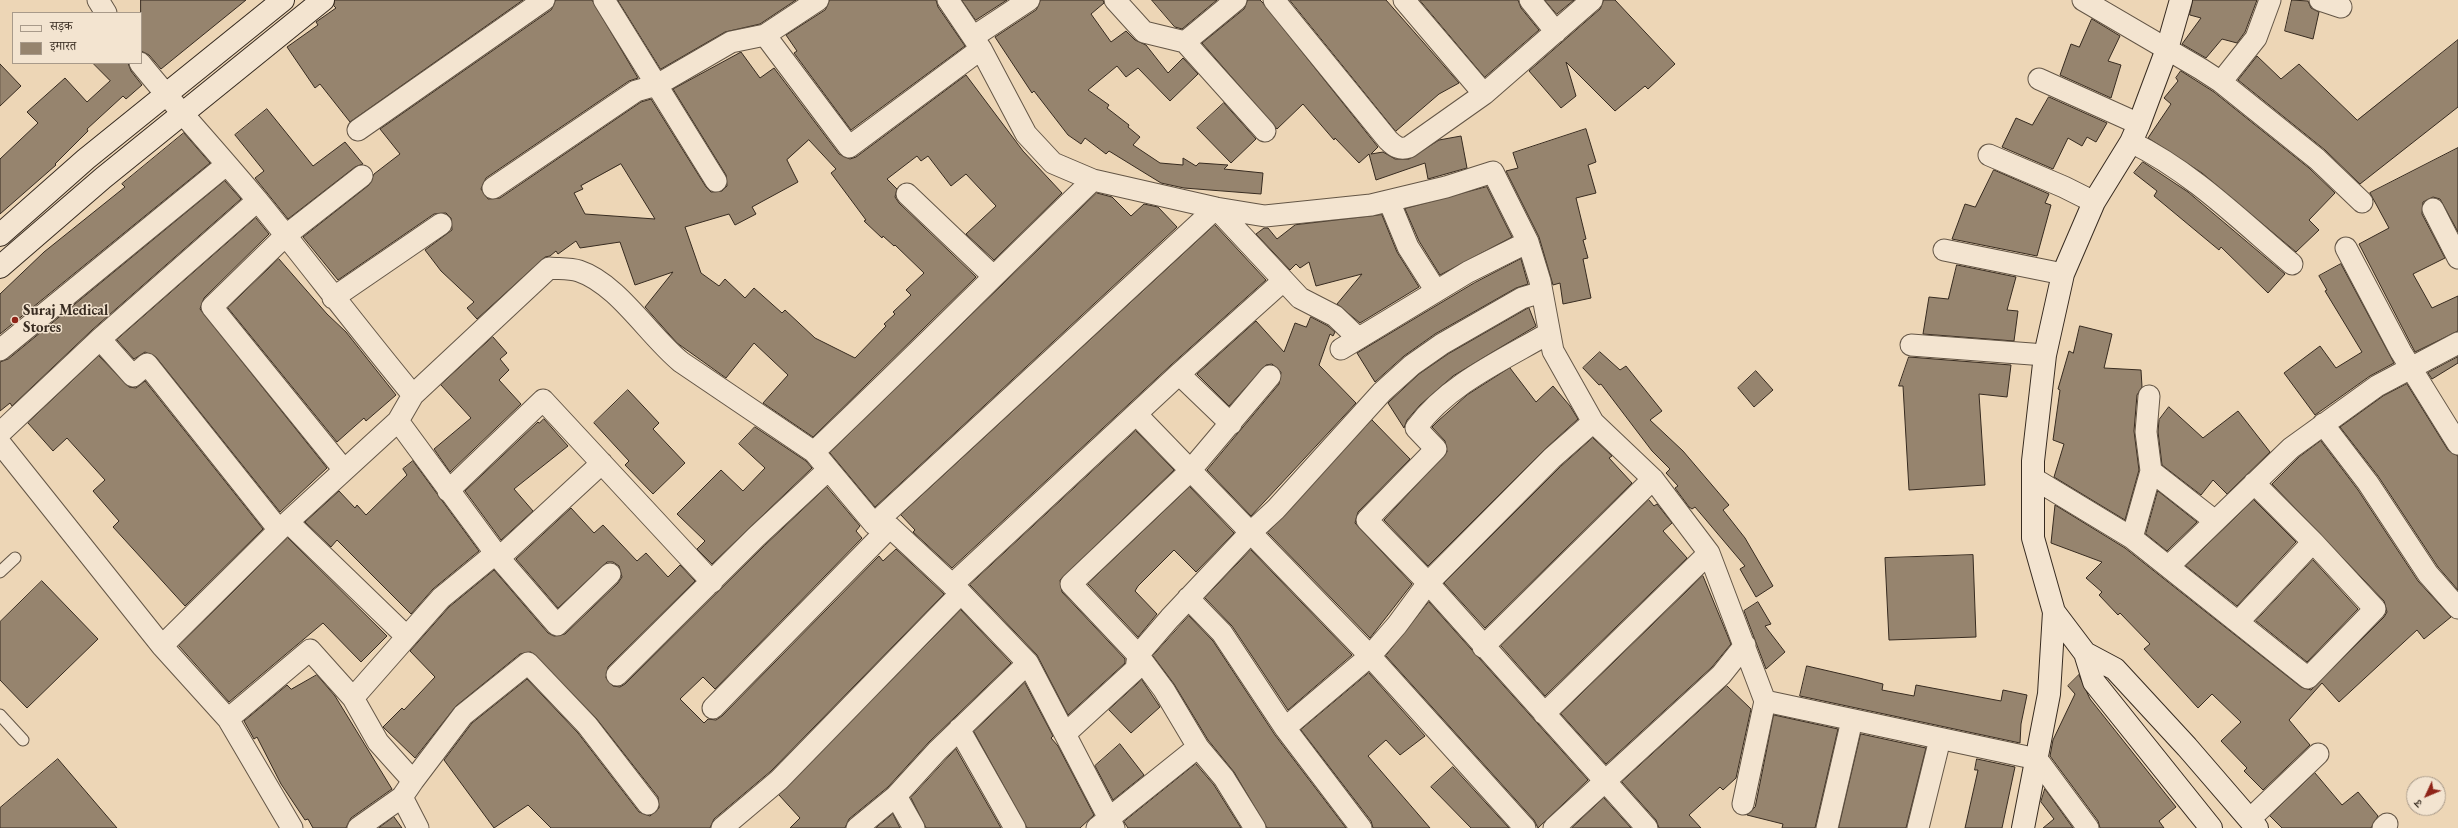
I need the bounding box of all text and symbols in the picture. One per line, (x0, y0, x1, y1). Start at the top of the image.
legend (12, 12, 142, 64)
text: सड़क (50, 18, 73, 34)
text: इमारत (50, 38, 76, 54)
place label: Suraj Medical Stores (23, 302, 108, 337)
marker: Suraj Medical Stores (10, 315, 20, 325)
north arrow (2406, 776, 2446, 816)
text: उ (2411, 797, 2425, 811)

